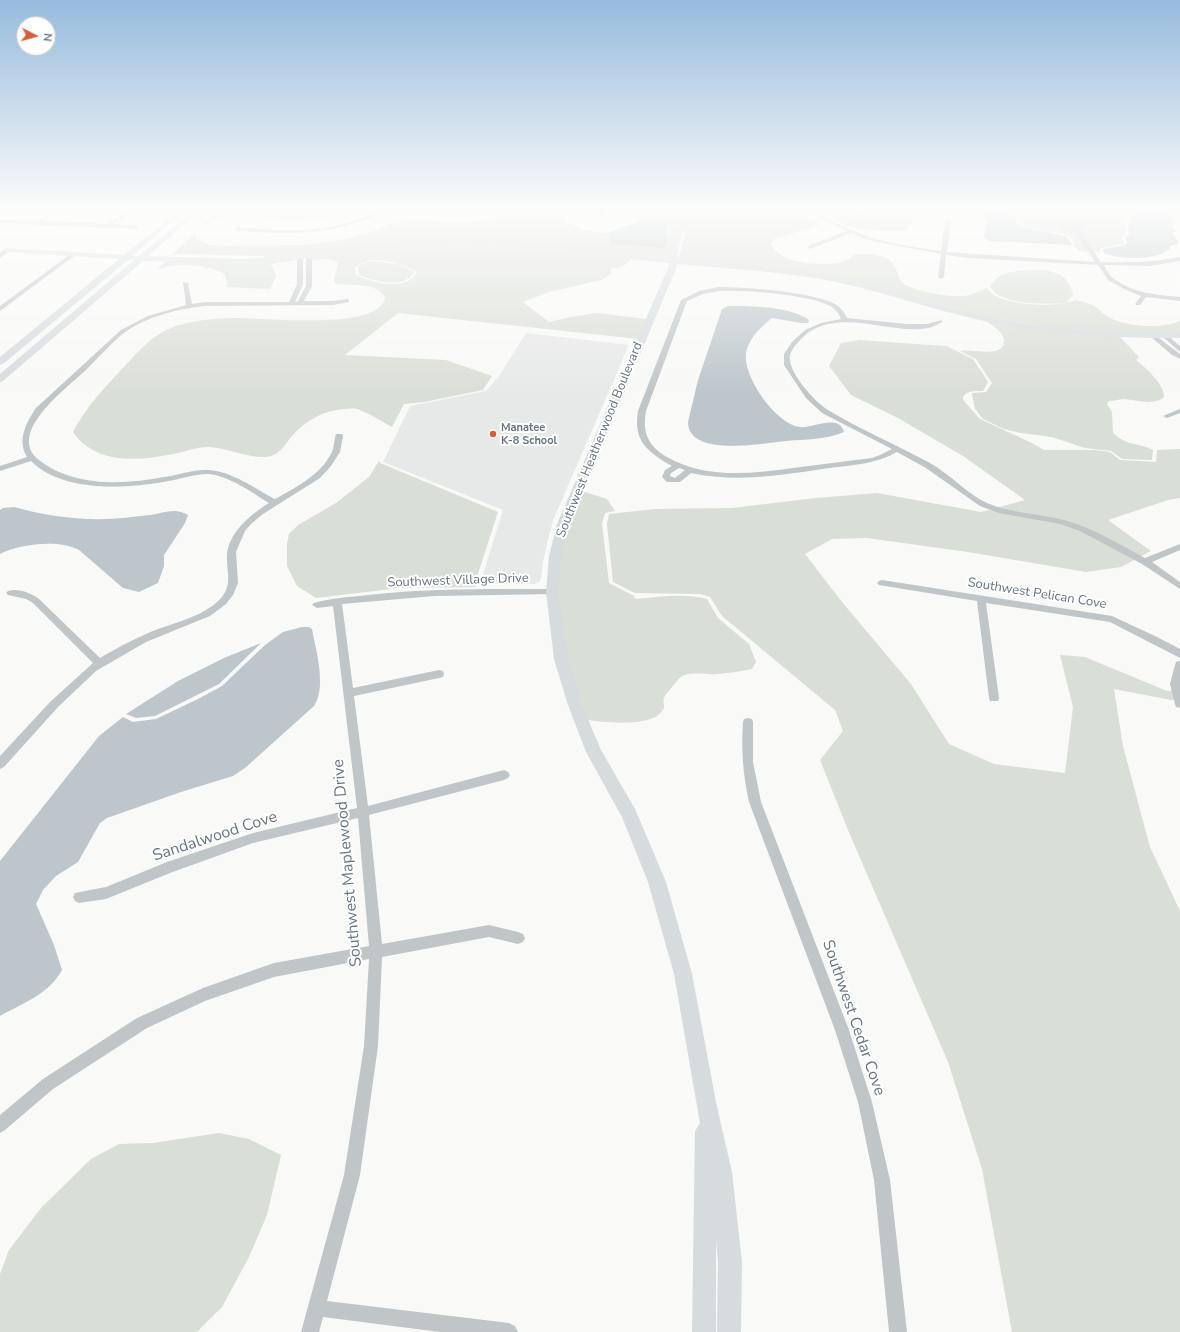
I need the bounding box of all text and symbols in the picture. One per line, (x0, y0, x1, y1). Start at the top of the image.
north arrow (16, 16, 56, 56)
text: N (40, 32, 55, 42)
street label: Southwest Heatherwood Boulevard (554, 340, 646, 540)
place label: Manatee K-8 School (501, 421, 557, 447)
marker: Manatee K-8 School (488, 429, 498, 439)
street label: Southwest Village Drive (387, 571, 529, 591)
street label: Southwest Pelican Cove (966, 575, 1108, 613)
street label: Southwest Maplewood Drive (329, 758, 367, 968)
street label: Sandalwood Cove (150, 808, 280, 866)
street label: Southwest Cedar Cove (817, 938, 889, 1098)

